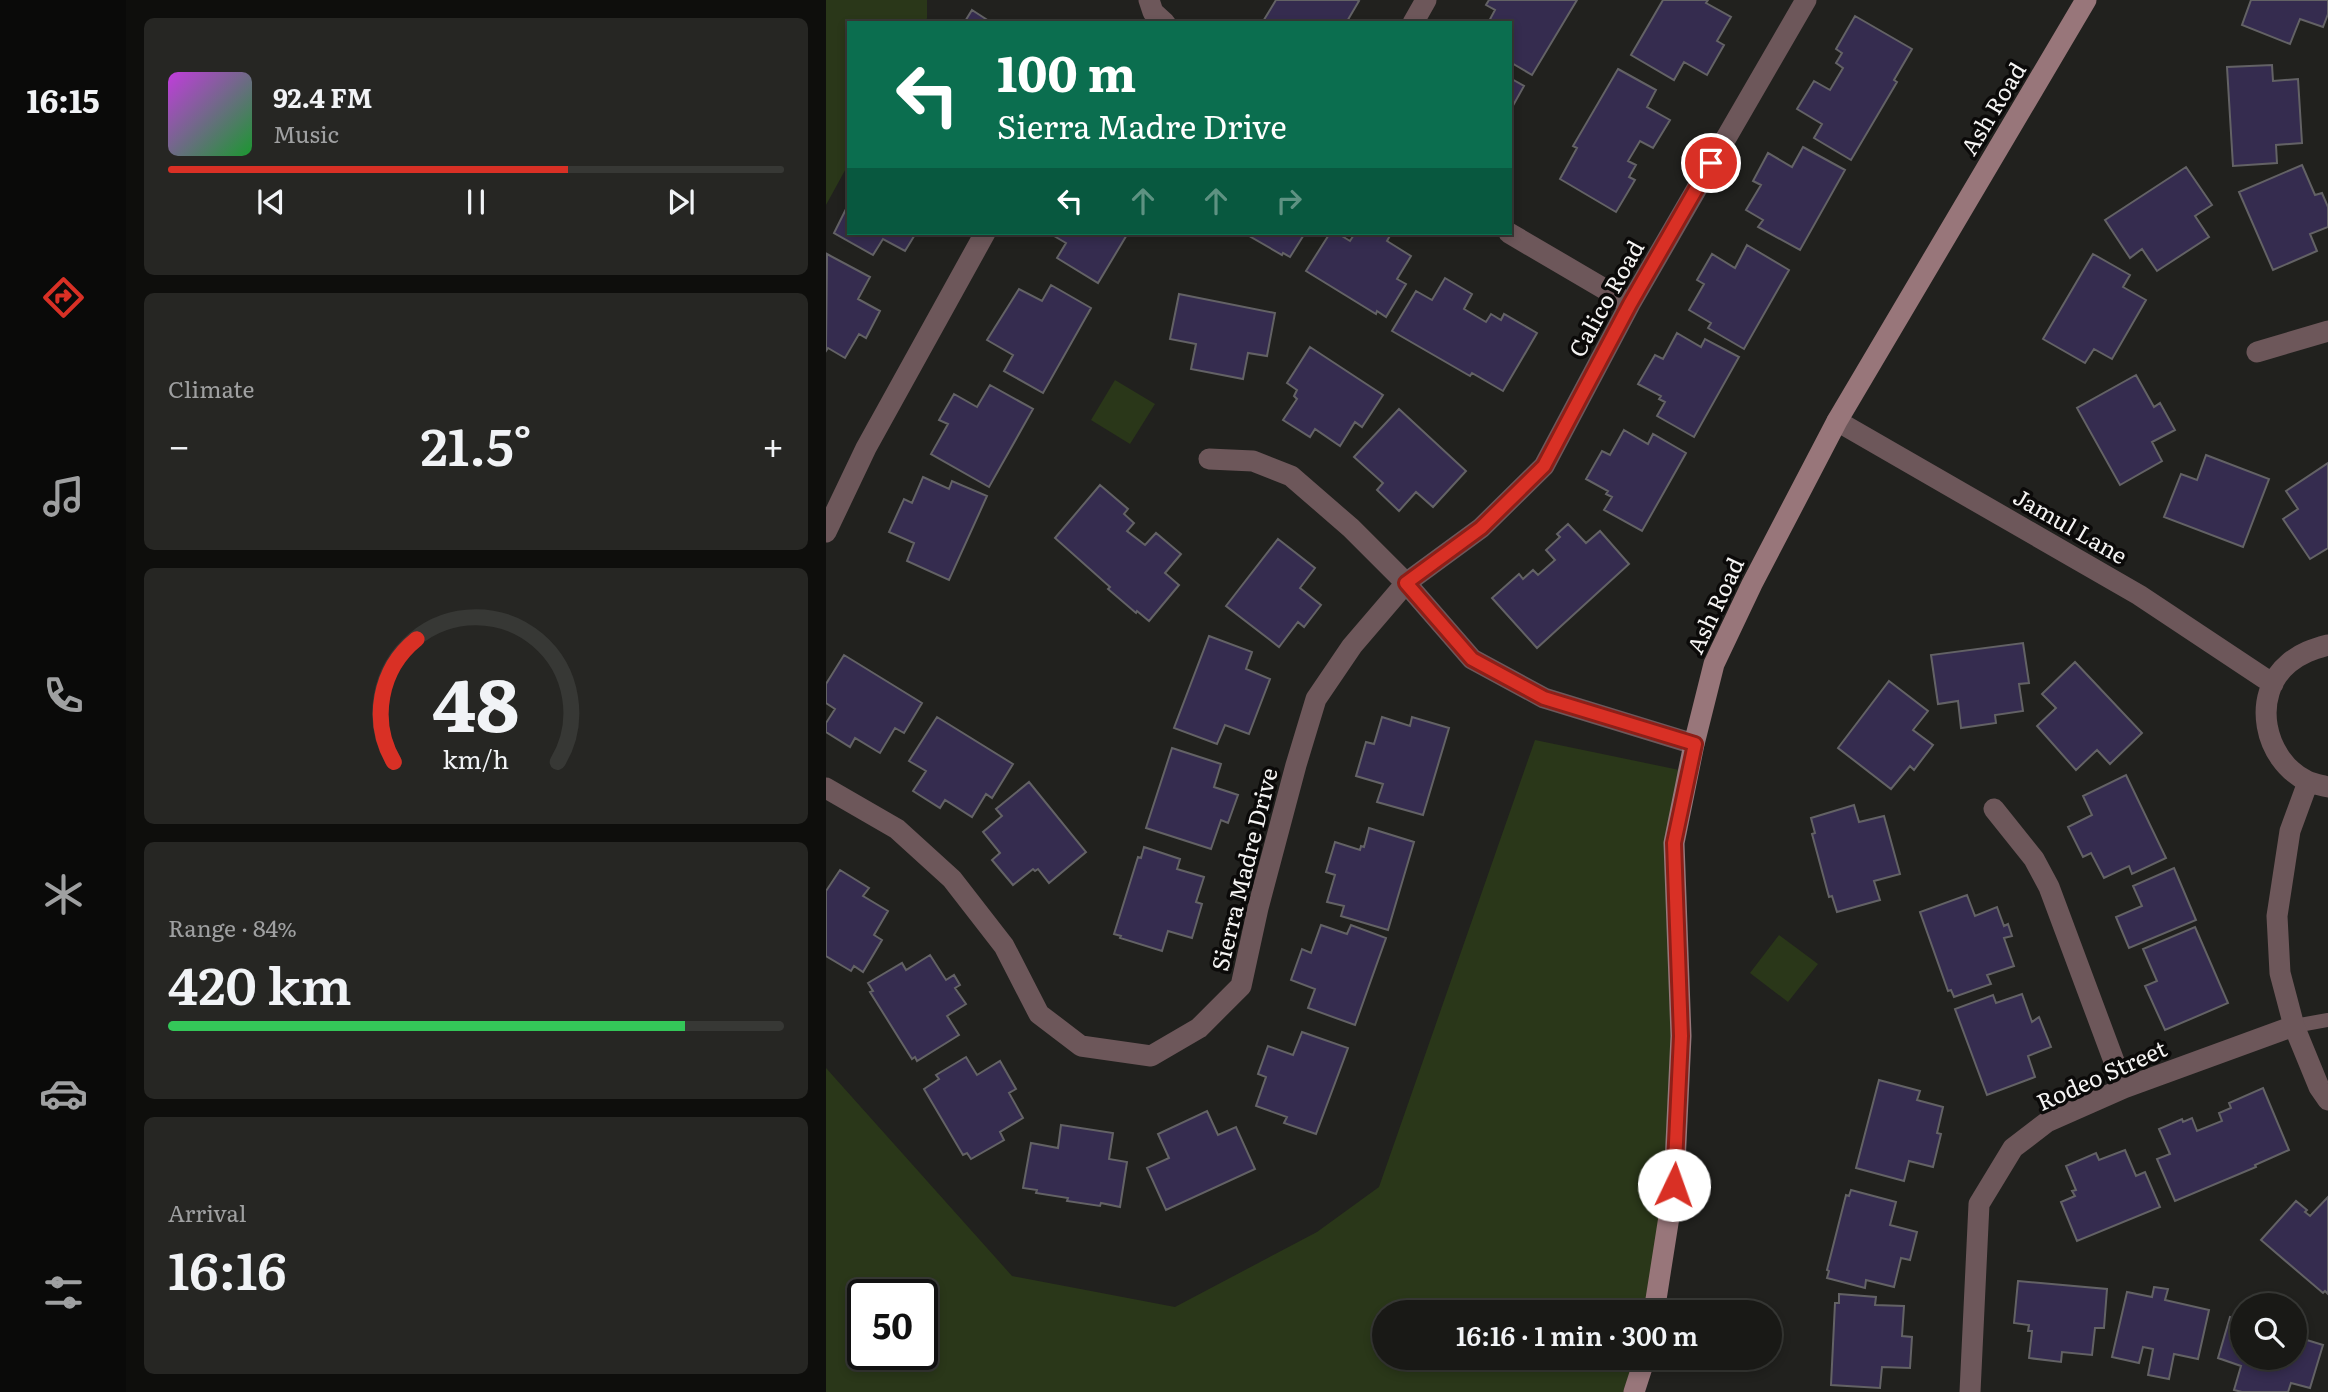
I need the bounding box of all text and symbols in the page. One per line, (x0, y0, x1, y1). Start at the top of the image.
text: 100 m (997, 34, 1136, 107)
icon: left (882, 49, 973, 140)
street label: Ash Road (1951, 55, 2033, 161)
text: 16:15 (26, 75, 100, 123)
text: 92.4 FM (273, 77, 372, 116)
text: Sierra Madre Drive (997, 101, 1287, 149)
text: Music (273, 116, 339, 150)
pin (1681, 133, 1741, 193)
icon: arrive (1692, 144, 1730, 182)
icon: left (1051, 182, 1089, 220)
icon: ahead (1124, 182, 1162, 220)
icon: ahead (1197, 182, 1235, 220)
icon: right (1270, 182, 1308, 220)
icon: previous (252, 183, 290, 221)
icon: pause (457, 183, 495, 221)
icon: next (662, 183, 700, 221)
street label: Calico Road (1559, 233, 1651, 363)
icon: directions (39, 273, 88, 322)
text: Climate (168, 371, 254, 405)
text: 21.5° (420, 405, 532, 482)
text: − (168, 415, 190, 472)
text: + (762, 415, 784, 472)
icon: music (39, 472, 88, 521)
street label: Jamul Lane (2008, 479, 2134, 571)
street label: Ash Road (1677, 551, 1751, 659)
text: 48 (433, 646, 519, 754)
icon: phone (39, 671, 88, 720)
text: km/h (443, 740, 509, 777)
street label: Sierra Madre Drive (1201, 764, 1285, 974)
icon: climate (39, 870, 88, 919)
text: Range · 84% (168, 910, 297, 944)
text: 420 km (168, 944, 352, 1021)
street label: Rodeo Street (2031, 1030, 2172, 1118)
icon: car (39, 1069, 88, 1118)
position arrow (1637, 1148, 1711, 1222)
text: Arrival (168, 1195, 247, 1229)
text: 16:16 (168, 1229, 287, 1306)
icon: filters (39, 1268, 88, 1317)
speed limit sign: 50 (847, 1279, 938, 1370)
map controls (2230, 1293, 2307, 1370)
button: search (2230, 1293, 2307, 1370)
text: 16:16 · 1 min · 300 m (1456, 1315, 1698, 1354)

